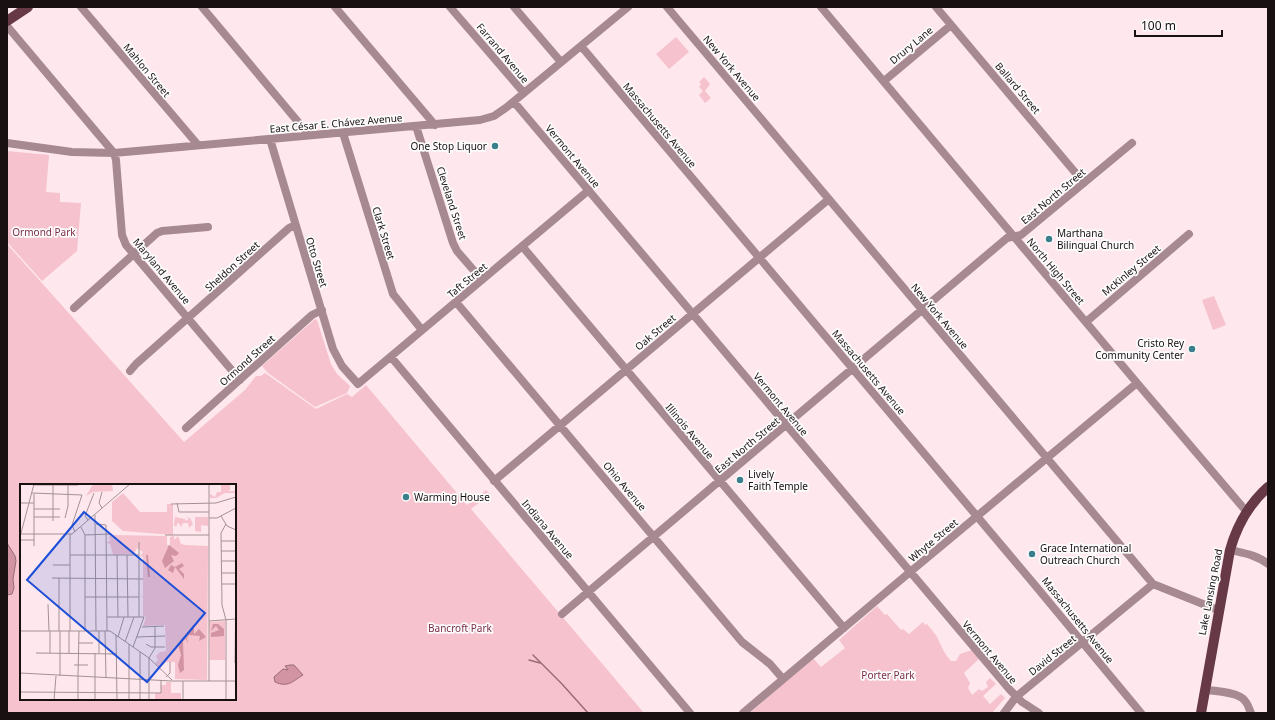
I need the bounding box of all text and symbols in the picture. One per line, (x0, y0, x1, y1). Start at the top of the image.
scale bar (1135, 12, 1222, 38)
text: 100 m (1141, 17, 1176, 34)
street label: Farrand Avenue (474, 20, 533, 86)
street label: Drury Lane (887, 23, 936, 67)
street label: New York Avenue (700, 32, 764, 104)
street label: Mahlon Street (120, 40, 174, 100)
street label: Ballard Street (992, 59, 1044, 117)
street label: Massachusetts Avenue (620, 79, 700, 171)
street label: East César E. Chávez Avenue (269, 110, 403, 136)
street label: Vermont Avenue (542, 121, 604, 191)
place label: One Stop Liquor (411, 139, 487, 153)
marker: One Stop Liquor (490, 141, 500, 151)
street label: Cleveland Street (434, 165, 471, 242)
street label: East North Street (1018, 165, 1089, 227)
street label: Clark Street (369, 205, 399, 261)
park label: Ormond Park (12, 225, 76, 239)
place label: Marthana Bilingual Church (1057, 226, 1134, 252)
marker: Marthana Bilingual Church (1044, 234, 1054, 244)
street label: Maryland Avenue (130, 235, 194, 307)
street label: Otto Street (303, 235, 331, 289)
street label: North High Street (1024, 235, 1088, 308)
street label: Sheldon Street (202, 238, 263, 294)
street label: McKinley Street (1099, 241, 1164, 299)
street label: Taft Street (444, 259, 490, 301)
street label: New York Avenue (908, 280, 972, 352)
street label: Oak Street (632, 311, 679, 353)
street label: Massachusetts Avenue (829, 326, 909, 418)
street label: Ormond Street (216, 331, 278, 389)
place label: Cristo Rey Community Center (1095, 336, 1185, 362)
marker: Cristo Rey Community Center (1187, 344, 1197, 354)
street label: Vermont Avenue (750, 369, 812, 439)
street label: Illinois Avenue (663, 400, 718, 462)
street label: East North Street (712, 414, 783, 476)
street label: Ohio Avenue (600, 458, 650, 514)
place label: Lively Faith Temple (748, 467, 808, 493)
marker: Lively Faith Temple (735, 475, 745, 485)
inset map (20, 484, 236, 700)
place label: Warming House (414, 490, 490, 504)
marker: Warming House (401, 492, 411, 502)
street label: Indiana Avenue (519, 496, 577, 562)
street label: Whyte Street (905, 515, 961, 565)
place label: Grace International Outreach Church (1040, 541, 1131, 567)
street label: Lake Lansing Road (1195, 548, 1225, 636)
marker: Grace International Outreach Church (1027, 549, 1037, 559)
street label: Massachusetts Avenue (1039, 574, 1117, 666)
street label: Vermont Avenue (959, 617, 1021, 687)
park label: Bancroft Park (428, 621, 493, 635)
street label: David Street (1025, 631, 1079, 678)
park label: Porter Park (861, 668, 915, 682)

